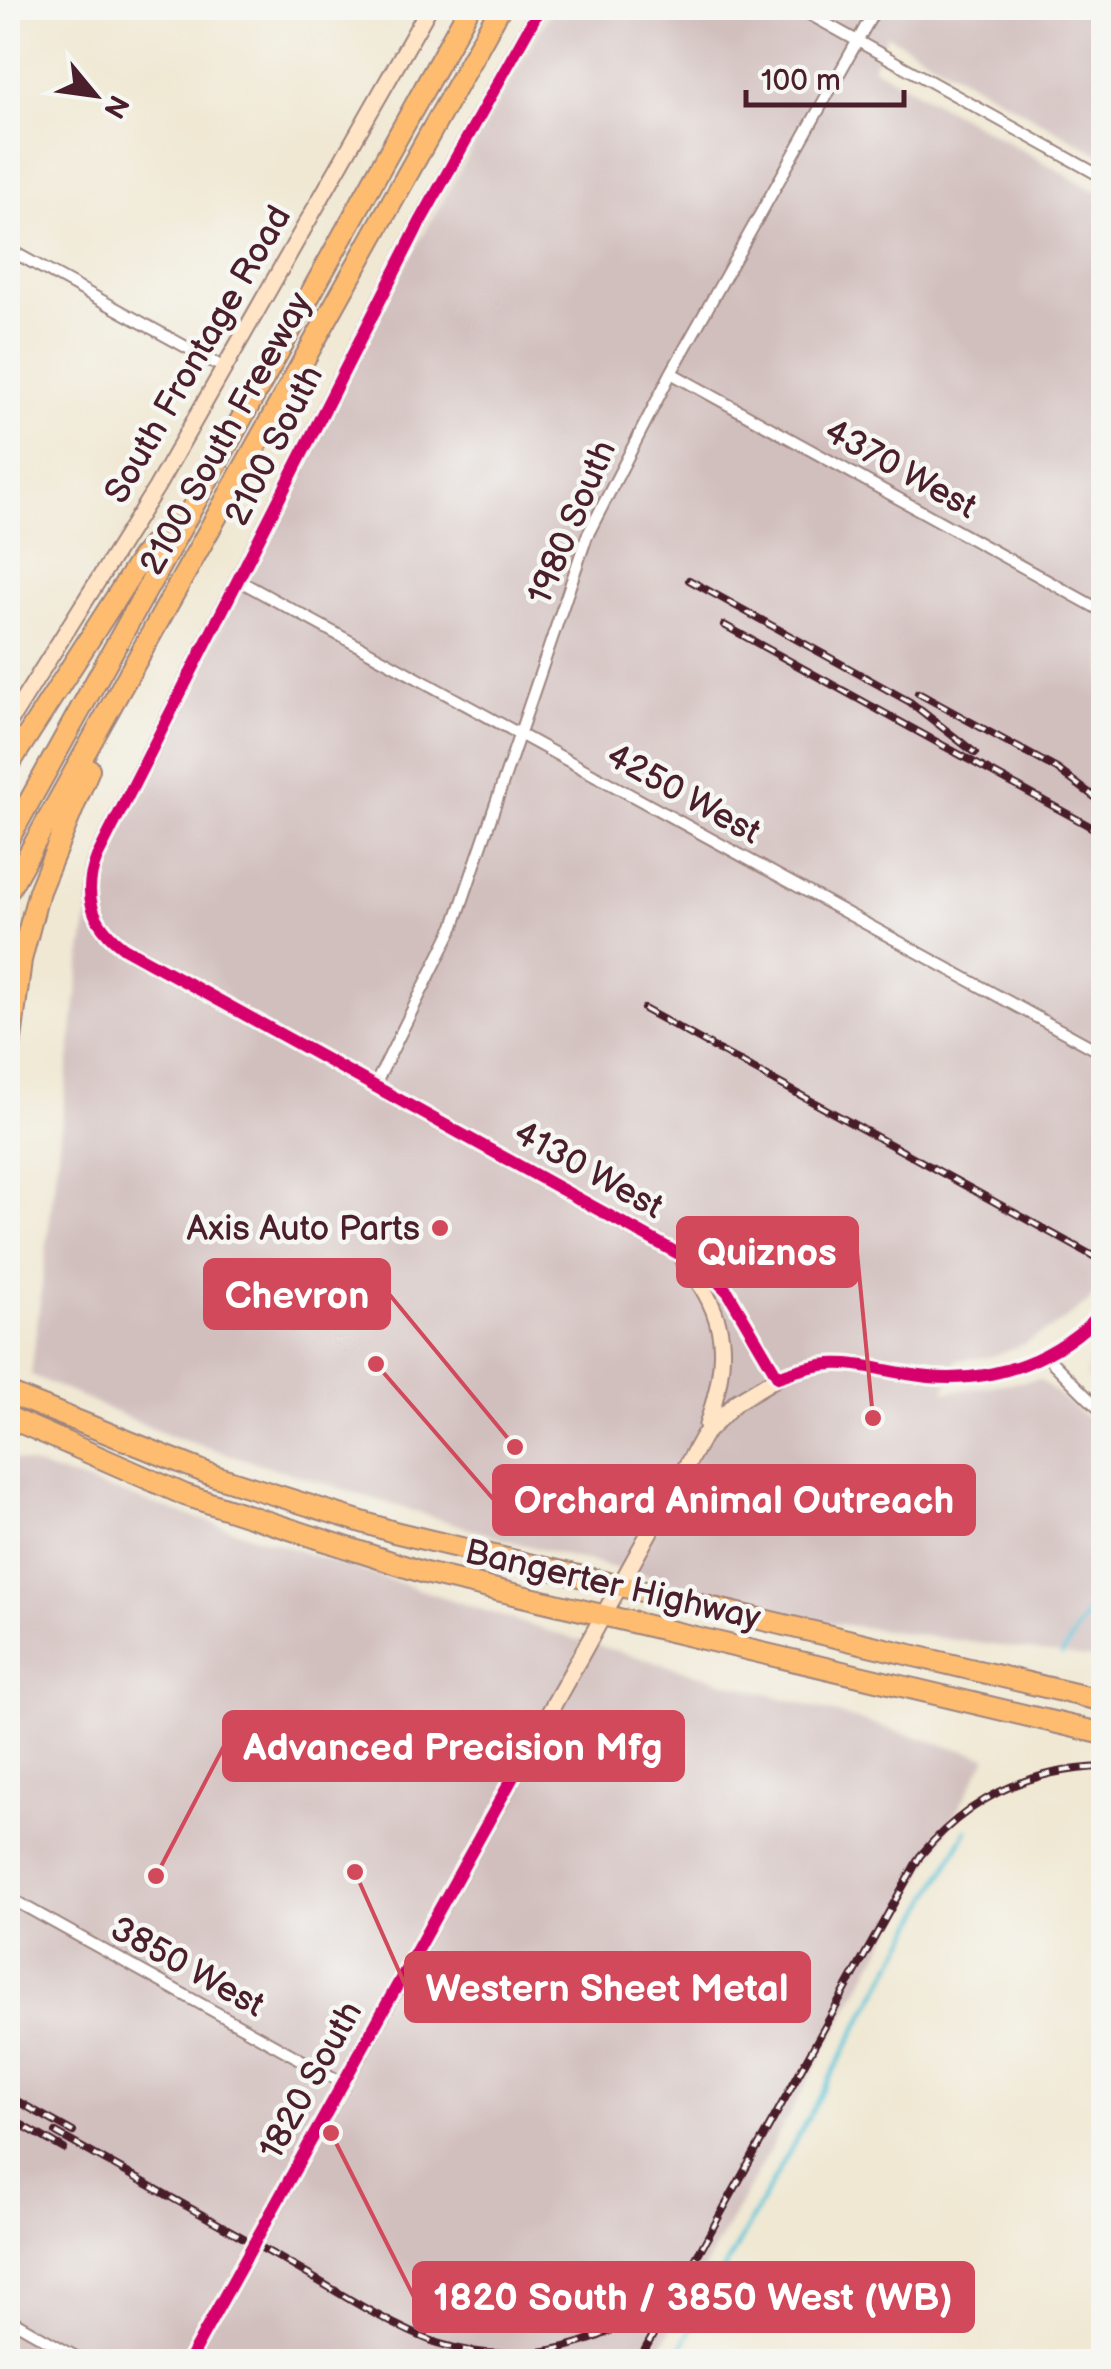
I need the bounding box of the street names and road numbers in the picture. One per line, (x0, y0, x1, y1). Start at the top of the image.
street label: South Frontage Road (95, 198, 301, 511)
street label: 2100 South Freeway (130, 284, 320, 582)
street label: 2100 South (215, 358, 331, 532)
street label: 4370 West (817, 410, 984, 529)
street label: 1980 South (519, 434, 626, 611)
street label: 4250 West (599, 734, 768, 854)
street label: 4130 West (506, 1112, 671, 1229)
street label: Bangerter Highway (461, 1531, 765, 1640)
street label: 3850 West (103, 1907, 272, 2027)
street label: 1820 South (250, 1994, 372, 2167)

